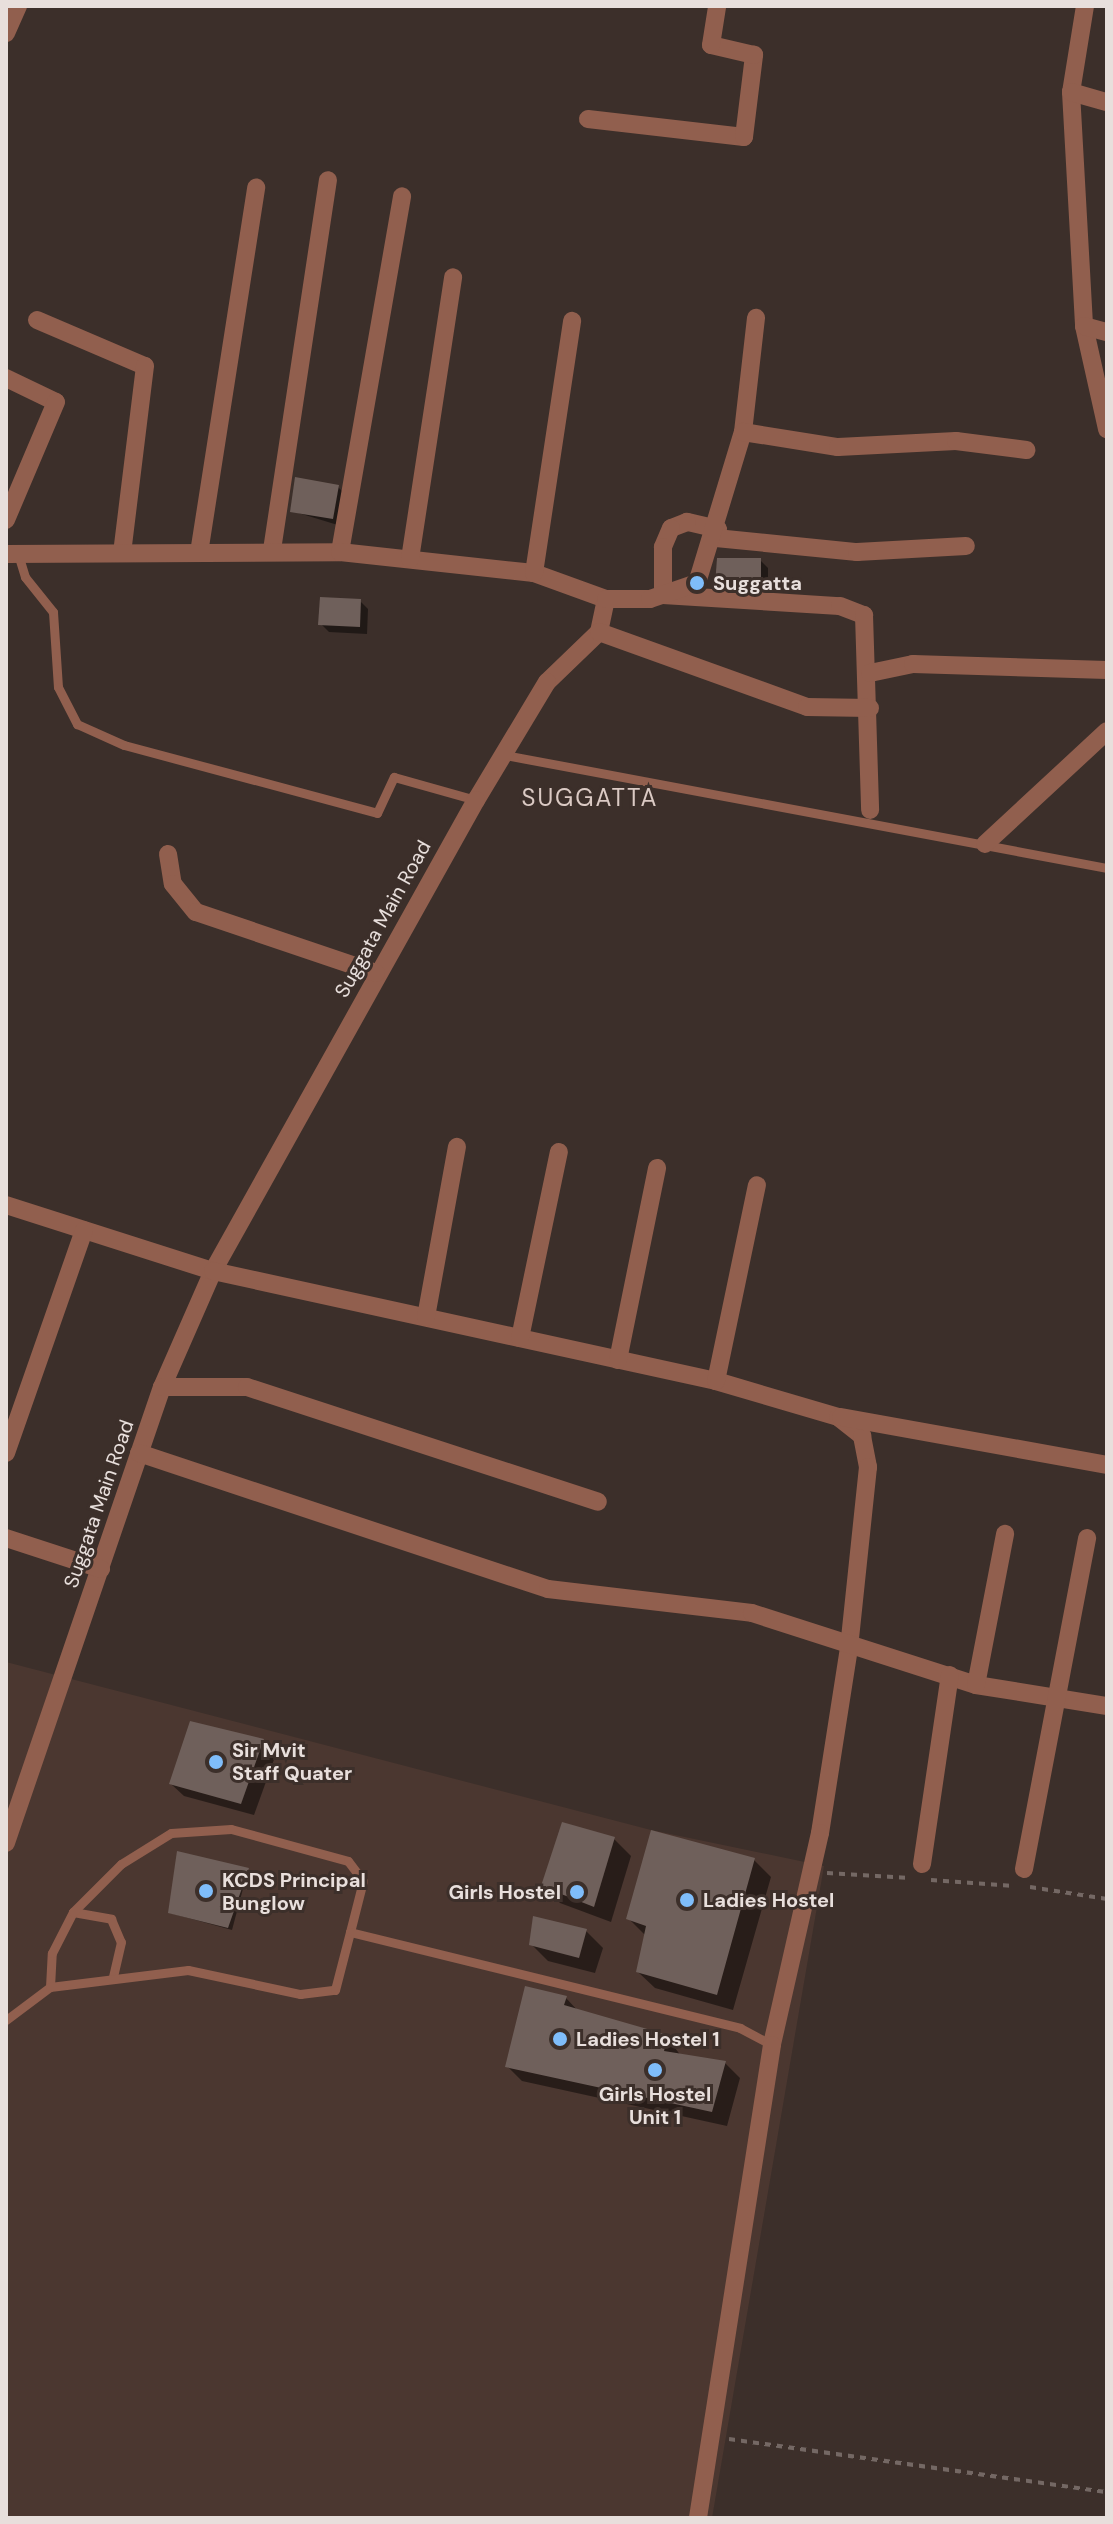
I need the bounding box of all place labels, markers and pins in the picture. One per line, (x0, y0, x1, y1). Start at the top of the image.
place label: Suggatta (713, 571, 802, 595)
marker: Suggatta (688, 574, 706, 592)
place label: Sir Mvit Staff Quater (232, 1738, 352, 1785)
marker: Sir Mvit Staff Quater (207, 1753, 225, 1771)
place label: KCDS Principal Bunglow (222, 1868, 366, 1915)
place label: Girls Hostel (448, 1880, 561, 1904)
marker: KCDS Principal Bunglow (197, 1882, 215, 1900)
marker: Girls Hostel (568, 1883, 586, 1901)
place label: Ladies Hostel (703, 1888, 834, 1912)
marker: Ladies Hostel (678, 1891, 696, 1909)
place label: Ladies Hostel 1 (576, 2027, 719, 2051)
marker: Ladies Hostel 1 (551, 2030, 569, 2048)
marker: Girls Hostel Unit 1 (646, 2061, 664, 2079)
place label: Girls Hostel Unit 1 (599, 2082, 711, 2129)

